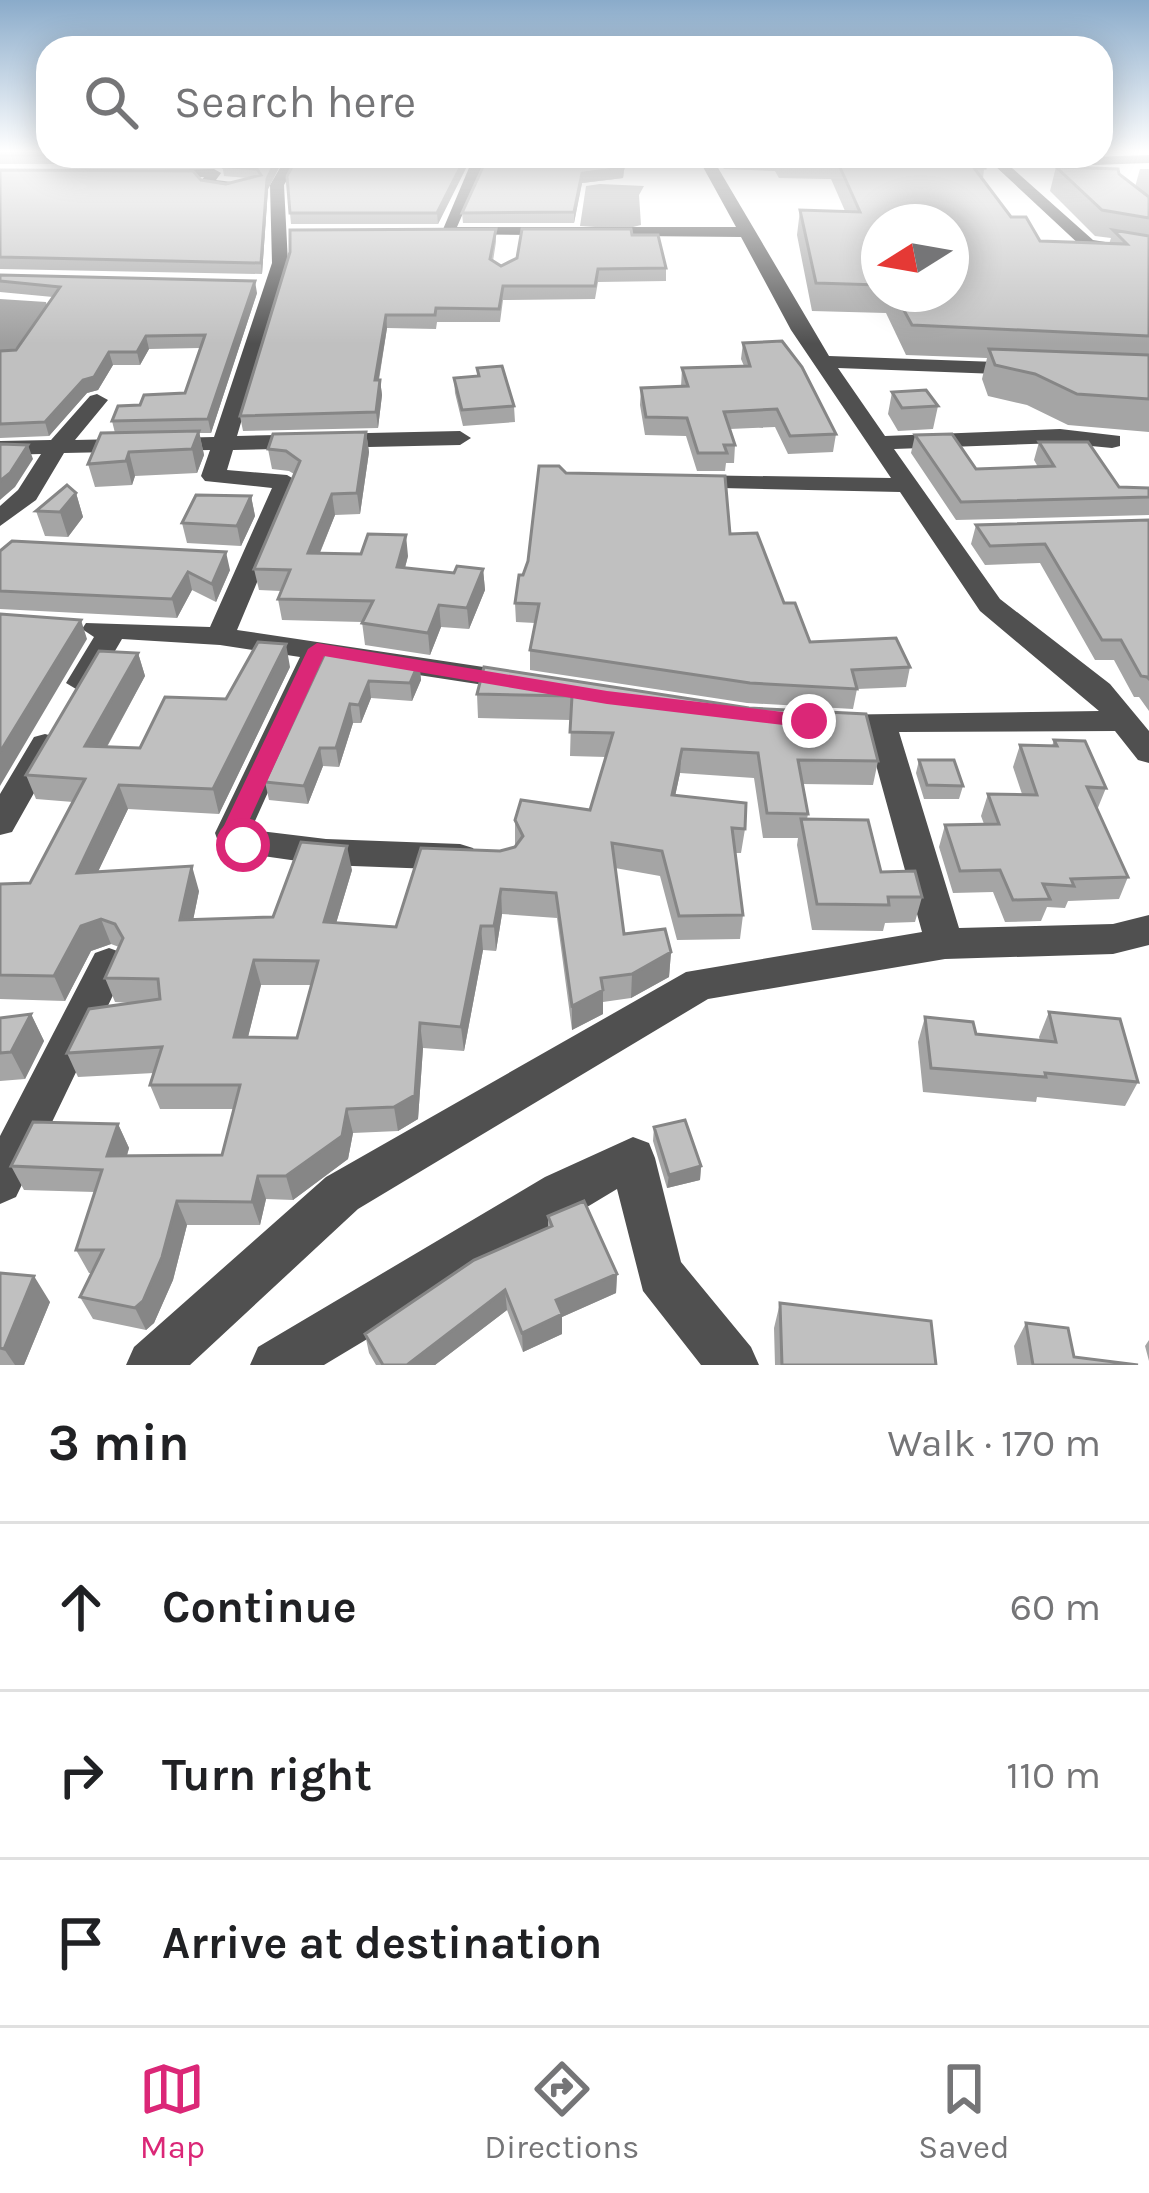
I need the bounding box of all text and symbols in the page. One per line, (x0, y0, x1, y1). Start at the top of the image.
search box (36, 36, 1113, 168)
icon: search (78, 69, 144, 135)
text: Search here (174, 76, 416, 128)
north arrow (861, 204, 969, 312)
route end (782, 694, 836, 748)
route start (216, 818, 270, 872)
text: 3 min (48, 1413, 190, 1473)
text: Walk · 170 m (887, 1420, 1101, 1466)
icon: ahead (48, 1574, 114, 1640)
text: Continue (162, 1581, 357, 1633)
text: 60 m (1010, 1584, 1101, 1630)
icon: right (48, 1742, 114, 1808)
text: Turn right (162, 1749, 372, 1801)
text: 110 m (1006, 1752, 1101, 1798)
icon: arrive (48, 1910, 114, 1976)
text: Arrive at destination (162, 1917, 602, 1969)
tab: Map (139, 2056, 205, 2166)
tab: Directions (484, 2056, 639, 2166)
tab: Saved (918, 2056, 1010, 2166)

